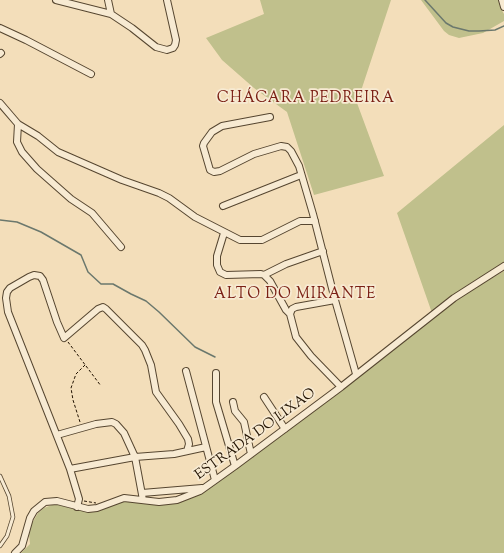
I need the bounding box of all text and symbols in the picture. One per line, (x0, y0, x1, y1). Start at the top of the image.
district label: CHÁCARA PEDREIRA (217, 90, 395, 108)
district label: ALTO DO MIRANTE (214, 286, 376, 304)
street label: ESTRADA DO LIXAO (192, 386, 320, 484)

